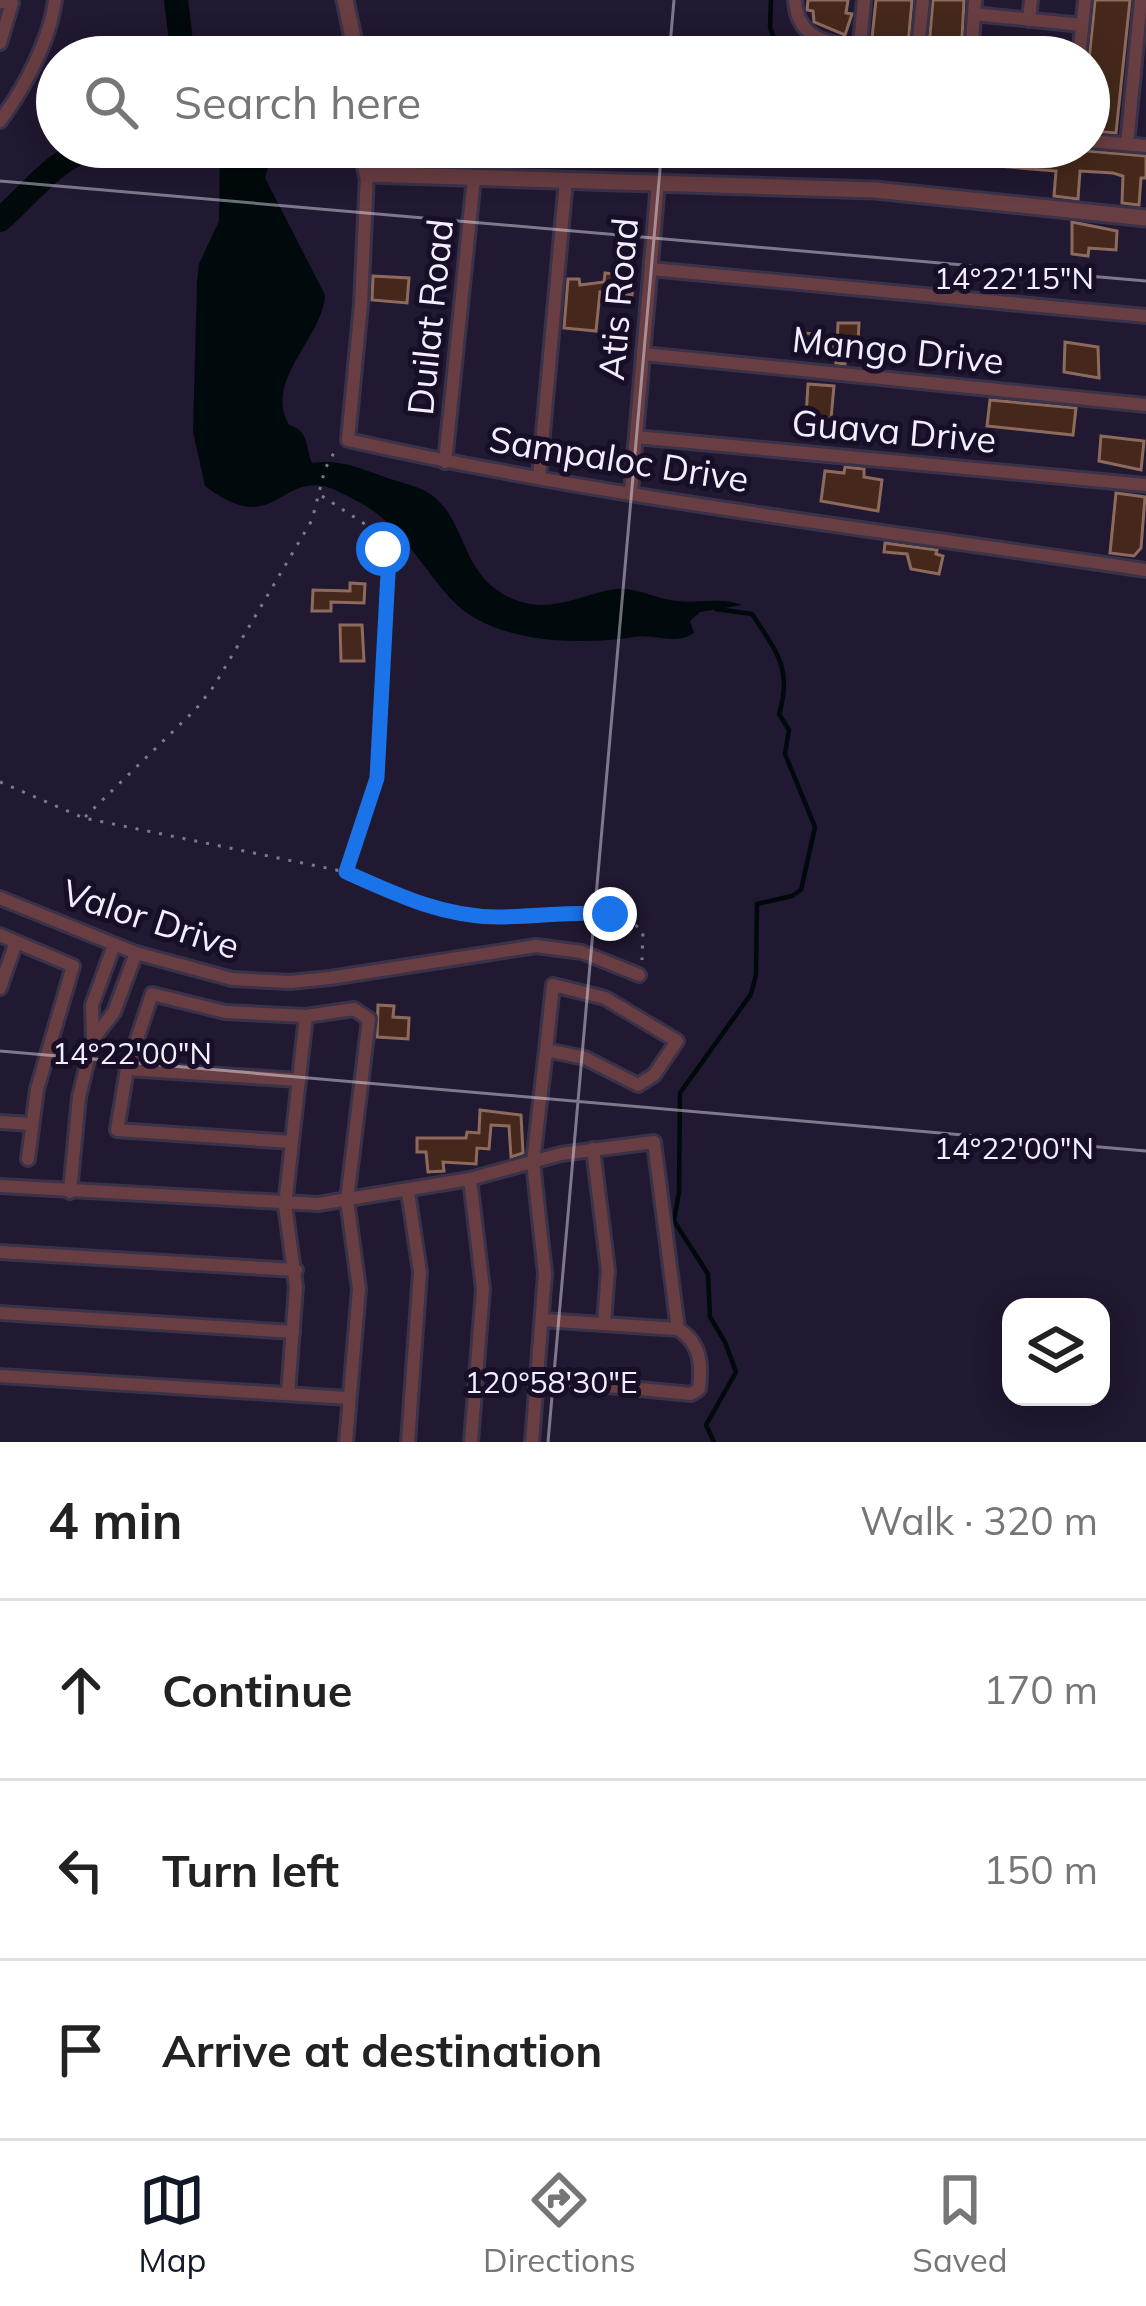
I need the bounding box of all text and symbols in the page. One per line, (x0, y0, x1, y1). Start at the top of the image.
search box (36, 36, 1110, 168)
icon: search (78, 69, 144, 135)
text: Search here (174, 74, 421, 130)
street label: Atis Road (588, 216, 647, 382)
street label: Duilat Road (397, 217, 462, 417)
text: 14°22'15"N (934, 259, 1094, 297)
street label: Mango Drive (790, 316, 1006, 383)
street label: Guava Drive (790, 399, 998, 462)
street label: Sampaloc Drive (486, 416, 752, 501)
route start (356, 522, 410, 576)
street label: Valor Drive (57, 869, 245, 968)
route end (583, 887, 637, 941)
text: 14°22'00"N (52, 1034, 212, 1072)
text: 14°22'00"N (934, 1129, 1094, 1167)
map controls (1002, 1298, 1110, 1406)
button: layers (1002, 1298, 1110, 1406)
text: 120°58'30"E (464, 1363, 638, 1401)
text: 4 min (48, 1488, 183, 1552)
text: Walk · 320 m (860, 1496, 1098, 1545)
icon: ahead (48, 1657, 114, 1723)
text: Continue (162, 1662, 352, 1718)
text: 170 m (983, 1665, 1098, 1714)
icon: left (48, 1837, 114, 1903)
text: Turn left (162, 1842, 339, 1898)
text: 150 m (983, 1845, 1098, 1894)
icon: arrive (48, 2017, 114, 2083)
text: Arrive at destination (162, 2022, 602, 2078)
tab: Map (138, 2167, 206, 2280)
tab: Directions (483, 2167, 636, 2280)
tab: Saved (912, 2167, 1008, 2280)

